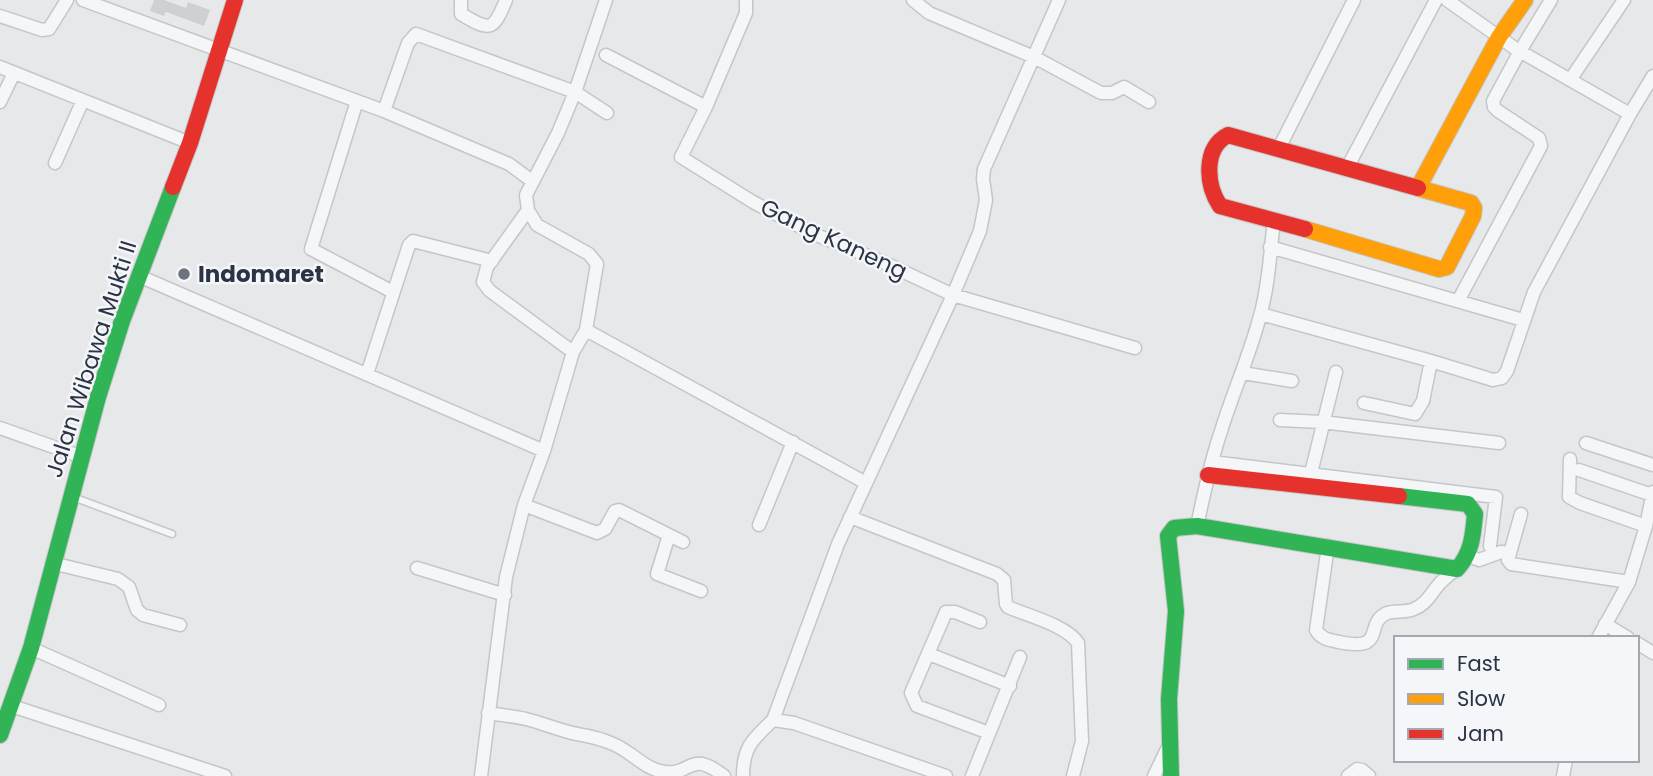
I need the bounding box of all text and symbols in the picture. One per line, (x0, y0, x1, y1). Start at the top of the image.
street label: Gang Kaneng (755, 191, 913, 287)
street label: Jalan Wibawa Mukti II (38, 236, 144, 482)
place label: Indomaret (198, 258, 324, 290)
marker: Indomaret (176, 266, 192, 282)
legend (1394, 636, 1639, 762)
text: Fast (1457, 649, 1500, 678)
text: Slow (1457, 684, 1505, 713)
text: Jam (1457, 719, 1504, 748)

